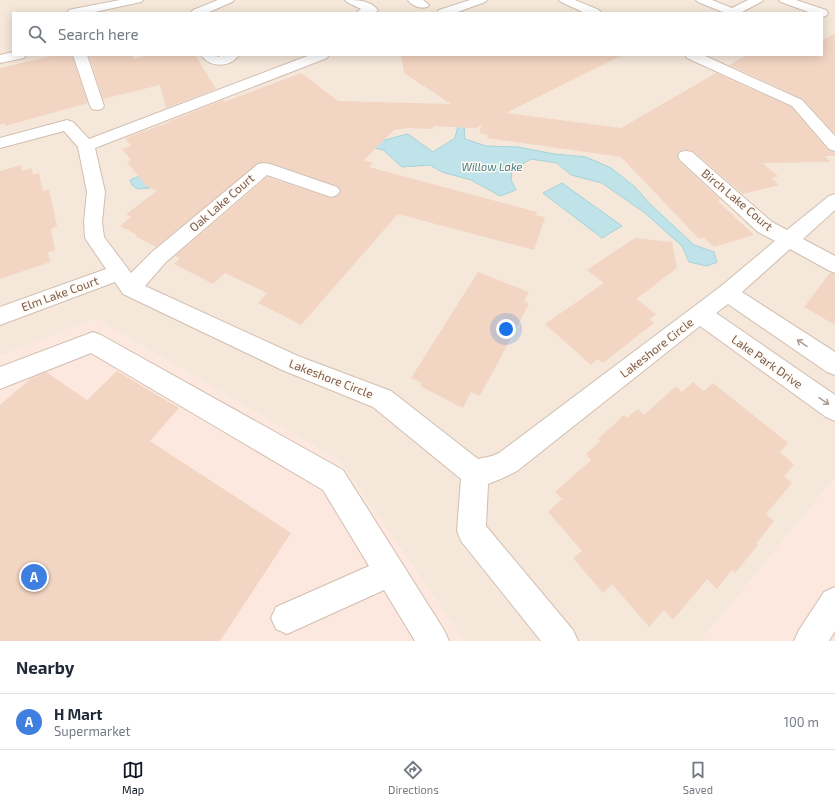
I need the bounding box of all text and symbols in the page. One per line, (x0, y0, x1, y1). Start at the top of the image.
search box (12, 12, 823, 56)
icon: search (26, 23, 48, 45)
text: Search here (58, 25, 139, 43)
water label: Willow Lake (462, 160, 523, 173)
street label: Birch Lake Court (699, 165, 776, 233)
street label: Oak Lake Court (186, 170, 257, 234)
street label: Elm Lake Court (19, 272, 101, 314)
street label: Lakeshore Circle (617, 314, 696, 380)
your location (496, 319, 516, 339)
street label: Lake Park Drive (729, 332, 806, 391)
one-way arrow (797, 339, 808, 348)
street label: Lakeshore Circle (287, 356, 375, 401)
one-way arrow (818, 397, 829, 405)
pin: A (21, 562, 47, 592)
text: Nearby (16, 657, 74, 677)
text: H Mart (54, 705, 102, 723)
text: A (25, 714, 33, 730)
text: 100 m (784, 714, 819, 730)
text: Supermarket (54, 723, 131, 739)
tab: Map (122, 759, 144, 796)
tab: Directions (388, 759, 439, 796)
tab: Saved (683, 759, 713, 796)

